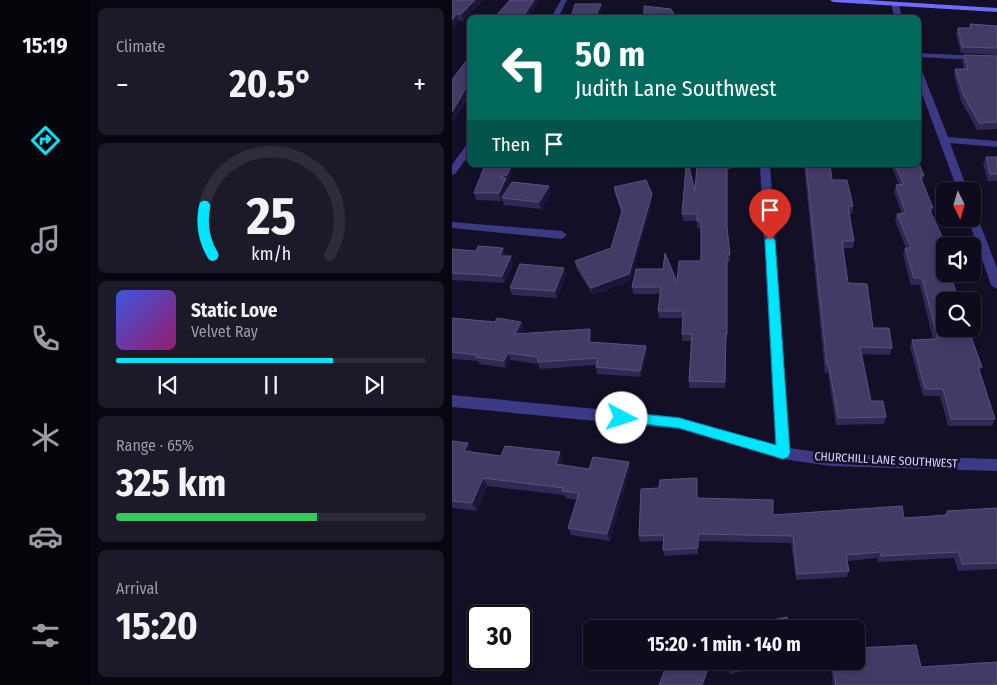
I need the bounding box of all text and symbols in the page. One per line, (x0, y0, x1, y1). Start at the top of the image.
text: 15:19 (22, 32, 68, 59)
text: 50 m (575, 33, 645, 75)
icon: left (492, 35, 557, 100)
text: Climate (116, 37, 165, 56)
text: 20.5° (229, 61, 313, 107)
text: − (116, 68, 129, 101)
text: + (413, 68, 426, 101)
text: Judith Lane Southwest (575, 75, 776, 102)
icon: directions (28, 123, 63, 158)
icon: arrive (540, 130, 568, 158)
text: Then (492, 133, 530, 156)
north arrow (936, 182, 981, 228)
map controls (936, 182, 981, 337)
text: 25 (245, 185, 296, 248)
pin (749, 189, 791, 240)
icon: arrive (756, 196, 784, 224)
icon: music (28, 222, 63, 257)
button: sound (936, 237, 981, 282)
text: km/h (251, 243, 291, 265)
button: search (936, 292, 981, 337)
text: Static Love (191, 299, 278, 322)
icon: phone (28, 321, 63, 356)
text: Velvet Ray (191, 322, 258, 341)
icon: previous (154, 371, 182, 399)
icon: pause (257, 371, 285, 399)
icon: next (360, 371, 388, 399)
position arrow (595, 391, 647, 443)
icon: climate (28, 420, 63, 455)
text: Range · 65% (116, 436, 194, 455)
street label: CHURCHILL LANE SOUTHWEST (814, 449, 958, 471)
text: 325 km (116, 460, 226, 506)
icon: car (28, 519, 63, 554)
text: Arrival (116, 579, 158, 598)
text: 15:20 (116, 603, 198, 649)
speed limit sign: 30 (467, 605, 532, 670)
icon: filters (28, 618, 63, 653)
text: 15:20 · 1 min · 140 m (647, 633, 801, 656)

